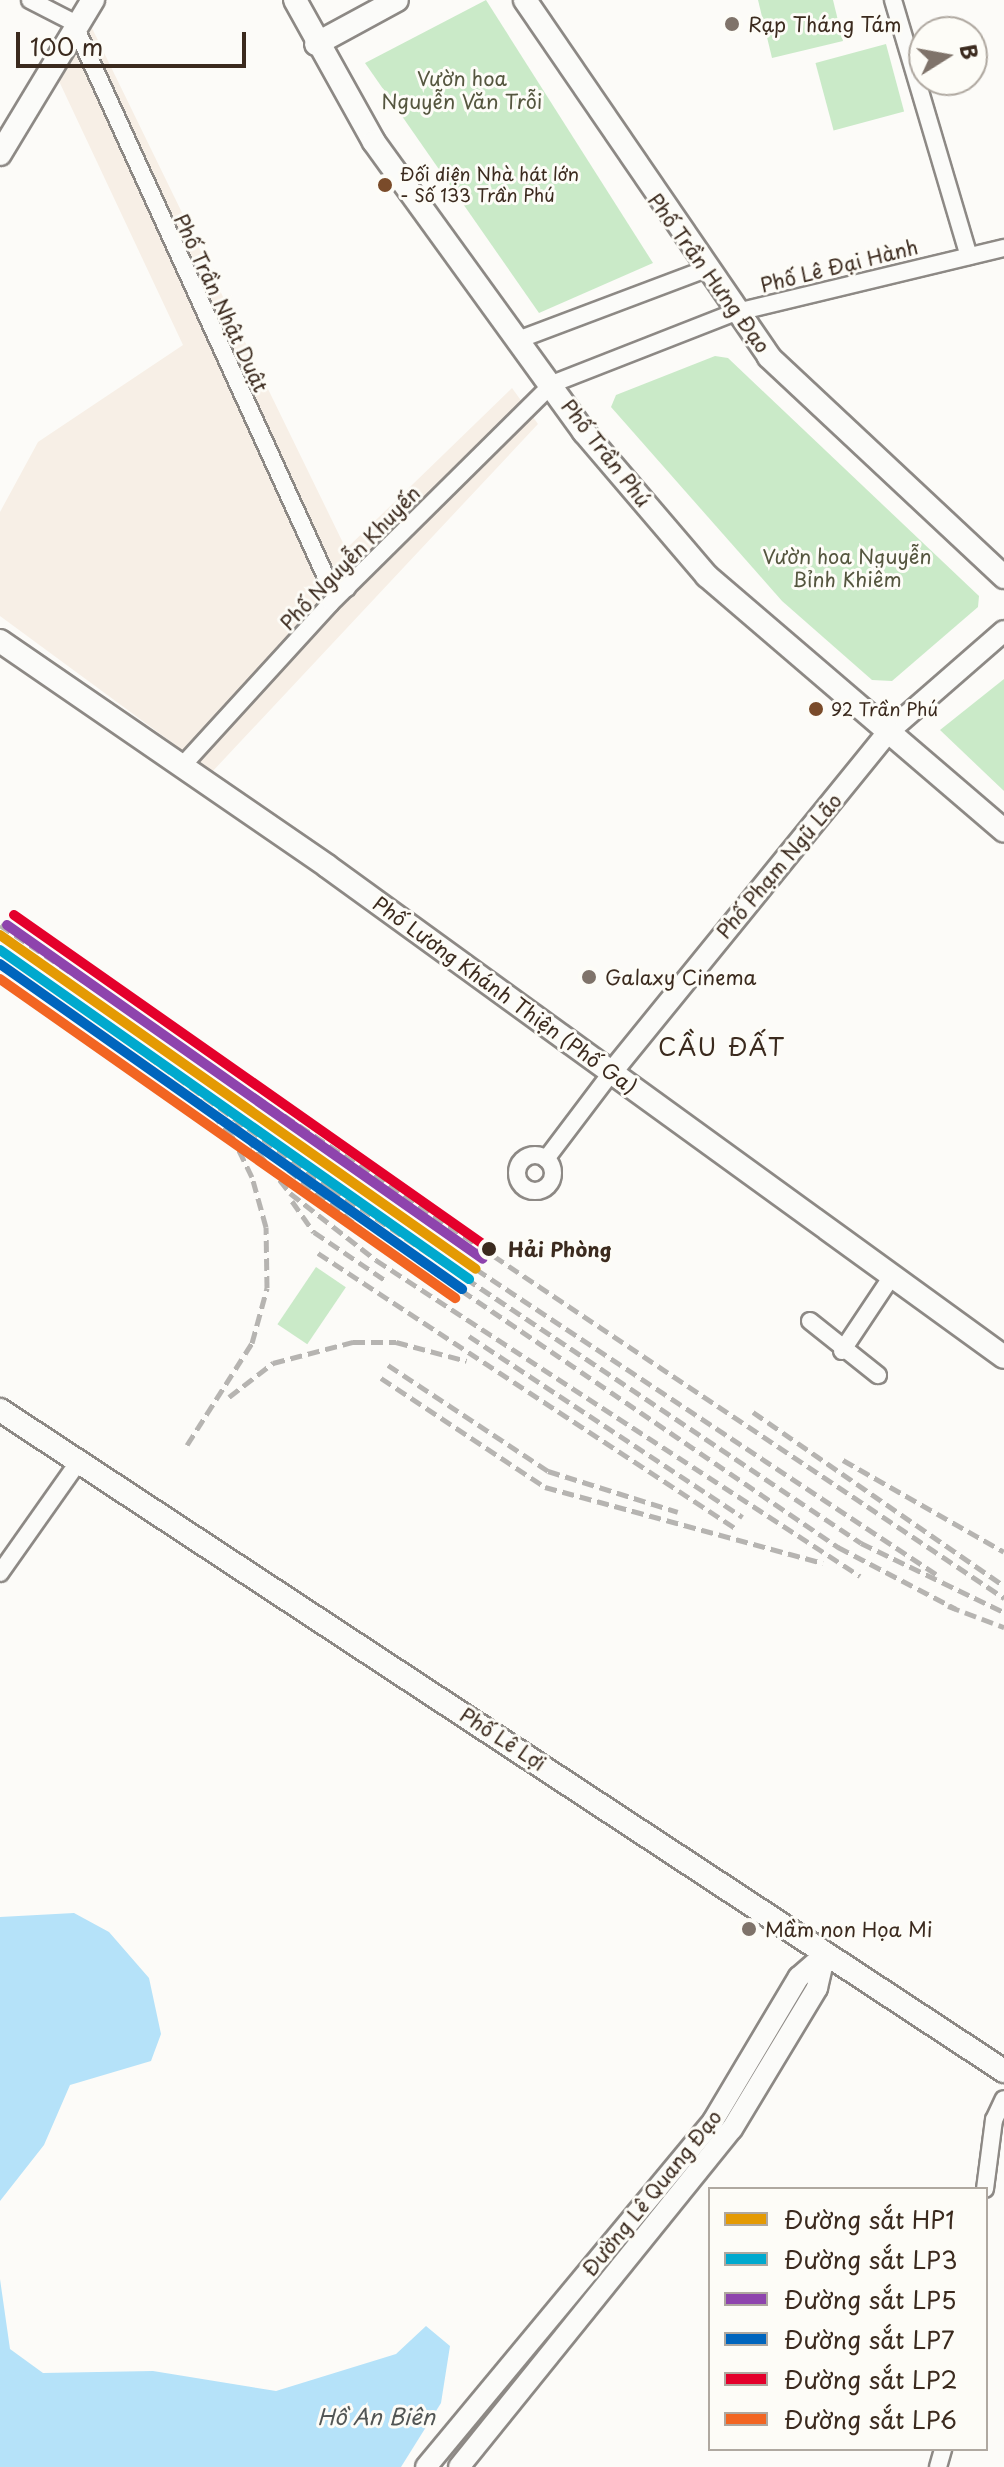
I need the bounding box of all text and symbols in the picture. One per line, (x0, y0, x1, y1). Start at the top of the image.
place label: Rạp Tháng Tám (748, 12, 901, 36)
marker: Rạp Tháng Tám (723, 15, 741, 33)
scale bar (20, 16, 250, 66)
north arrow (908, 16, 988, 96)
text: 100 m (30, 28, 103, 64)
text: B (952, 41, 988, 62)
park label: Vườn hoa Nguyễn Văn Trỗi (382, 67, 542, 114)
place label: Đối diện Nhà hát lớn - Số 133 Trần Phú (400, 164, 579, 206)
marker: Đối diện Nhà hát lớn - Số 133 Trần Phú (377, 177, 393, 193)
street label: Phố Trần Hưng Đạo (643, 189, 775, 357)
street label: Phố Trần Nhật Duật (169, 210, 273, 396)
street label: Phố Lê Đại Hành (757, 235, 921, 297)
street label: Phố Trần Phú (557, 395, 655, 511)
street label: Phố Nguyễn Khuyến (274, 480, 426, 636)
park label: Vườn hoa Nguyễn Bỉnh Khiêm (762, 544, 932, 591)
place label: 92 Trần Phú (831, 698, 938, 720)
marker: 92 Trần Phú (808, 701, 824, 717)
street label: Phố Phạm Ngũ Lão (711, 788, 847, 944)
street label: Phố Lương Khánh Thiện (Phố Ga) (369, 892, 641, 1098)
place label: Galaxy Cinema (605, 965, 756, 989)
marker: Galaxy Cinema (580, 968, 598, 986)
district label: CẦU ĐẤT (658, 1033, 786, 1061)
marker: Hải Phòng (477, 1237, 501, 1261)
place label: Hải Phòng (508, 1237, 611, 1261)
street label: Phố Lê Lợi (455, 1702, 551, 1776)
place label: Mầm non Họa Mi (765, 1917, 932, 1941)
marker: Mầm non Họa Mi (740, 1920, 758, 1938)
street label: Đường Lê Quang Đạo (577, 2105, 727, 2281)
legend (708, 2187, 988, 2451)
text: Đường sắt HP1 (784, 2201, 955, 2237)
text: Đường sắt LP3 (784, 2241, 957, 2277)
text: Đường sắt LP5 (784, 2281, 956, 2317)
text: Đường sắt LP7 (784, 2321, 954, 2357)
text: Đường sắt LP2 (784, 2361, 958, 2397)
text: Đường sắt LP6 (784, 2401, 957, 2437)
water label: Hồ An Biên (316, 2403, 436, 2429)

